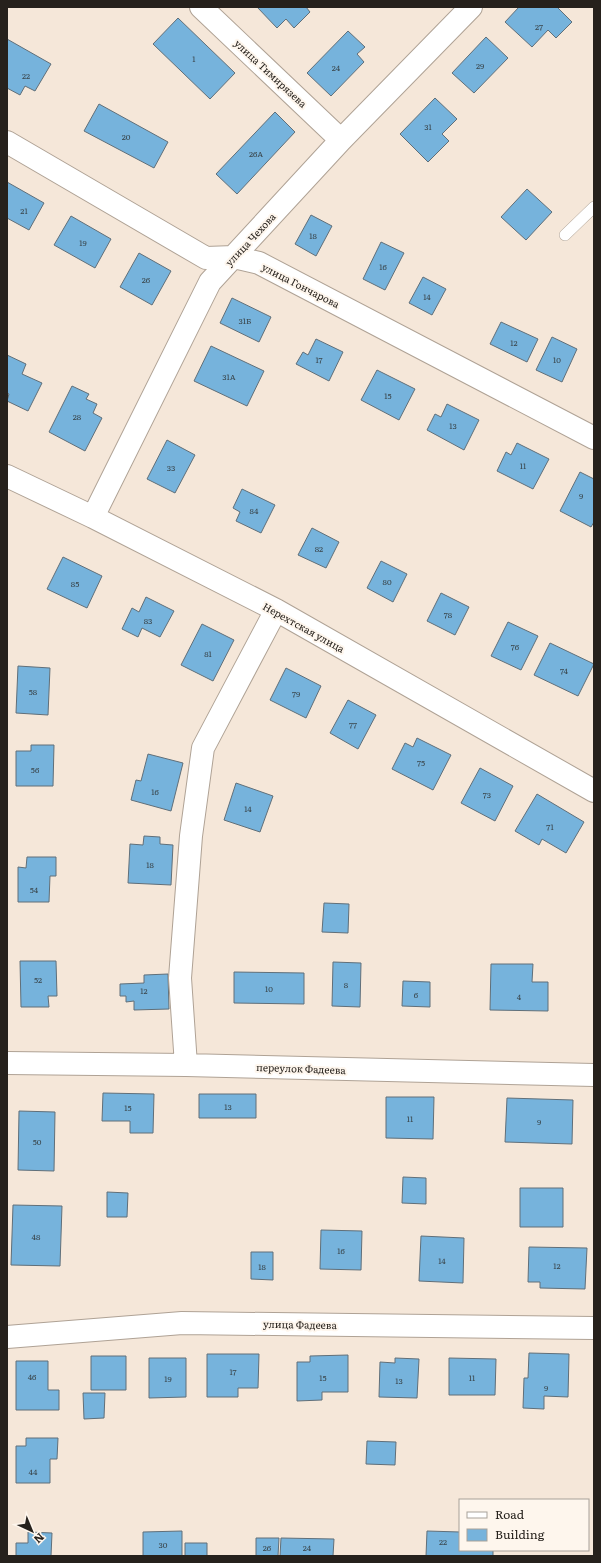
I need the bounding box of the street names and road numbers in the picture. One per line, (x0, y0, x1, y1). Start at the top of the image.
street label: улица Тимирязева (231, 35, 311, 111)
street label: улица Чехова (221, 209, 279, 269)
street label: улица Гончарова (260, 259, 343, 311)
street label: Нерехтская улица (260, 598, 348, 656)
street label: переулок Фадеева (256, 1059, 347, 1077)
street label: улица Фадеева (263, 1316, 338, 1332)

